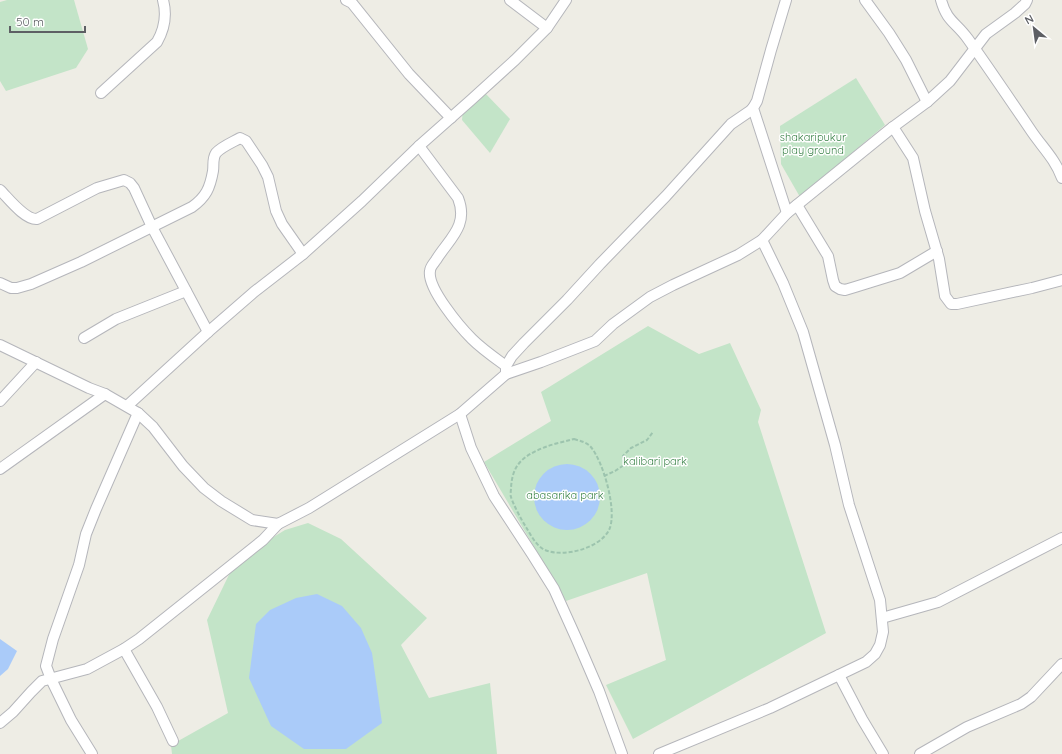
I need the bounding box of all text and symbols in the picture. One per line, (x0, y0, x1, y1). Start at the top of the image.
scale bar (10, 8, 85, 34)
north arrow (1014, 8, 1054, 48)
text: N (1022, 11, 1036, 27)
text: 50 m (16, 14, 44, 29)
park label: shakaripukur play ground (780, 130, 847, 157)
park label: kalibari park (623, 454, 687, 468)
park label: abasarika park (526, 488, 604, 502)

